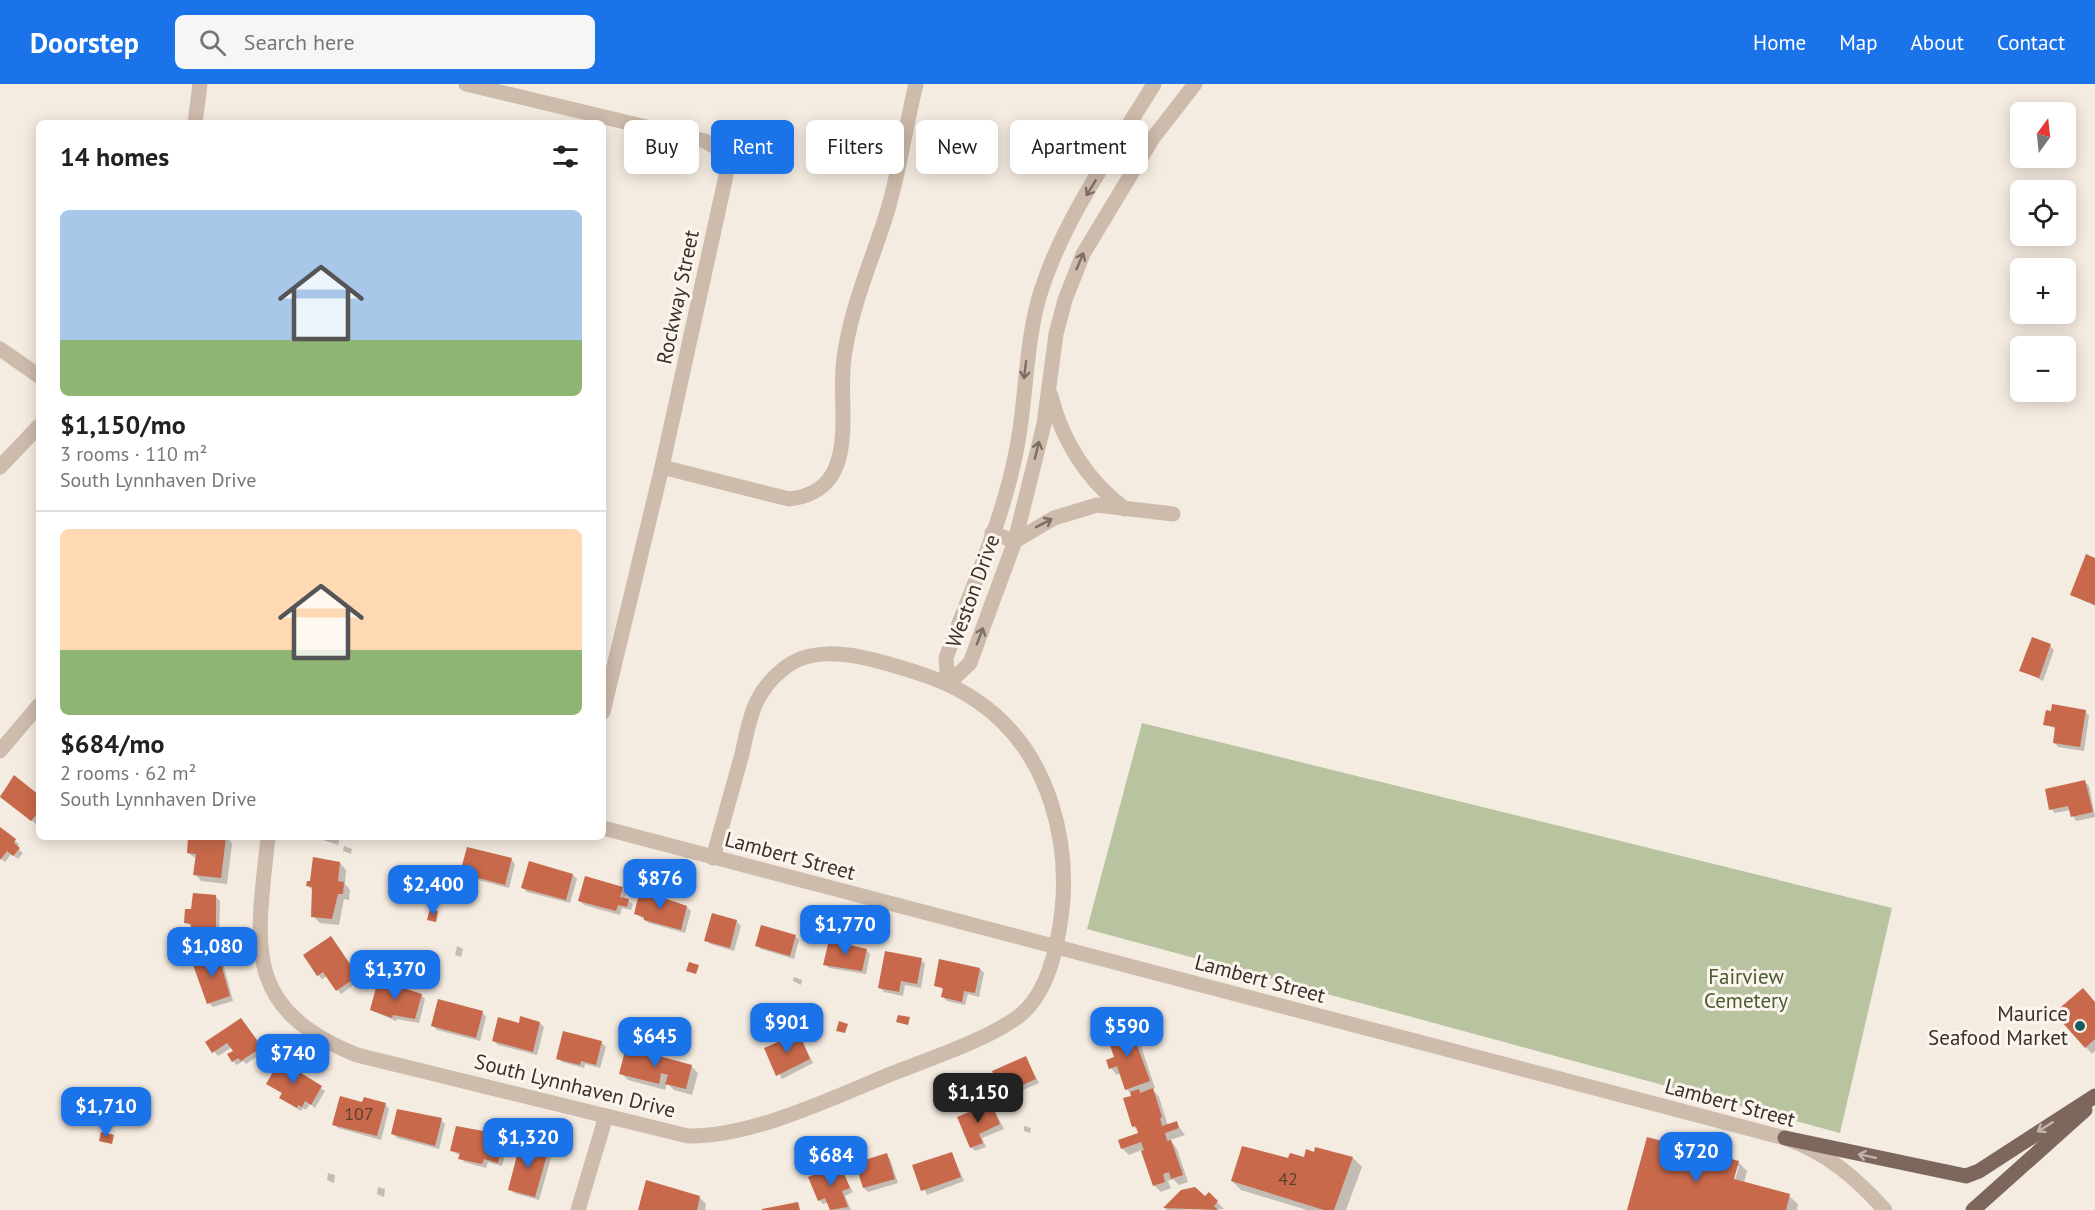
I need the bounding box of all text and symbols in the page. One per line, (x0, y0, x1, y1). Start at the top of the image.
search box (175, 15, 595, 69)
text: Doorstep (30, 24, 139, 61)
icon: search (196, 26, 229, 59)
text: Search here (244, 28, 355, 56)
text: Home (1753, 29, 1806, 56)
text: Map (1839, 29, 1878, 56)
text: About (1911, 29, 1964, 56)
text: Contact (1997, 29, 2065, 56)
north arrow (2010, 102, 2076, 168)
map controls (2010, 102, 2076, 402)
chip: Buy (624, 120, 699, 174)
chip: Rent (711, 120, 794, 174)
chip: Filters (806, 120, 904, 174)
chip: New (916, 120, 998, 174)
chip: Apartment (1010, 120, 1148, 174)
text: 14 homes (60, 140, 169, 173)
icon: filters (549, 140, 582, 173)
one-way arrow (1084, 179, 1096, 196)
button: locate (2010, 180, 2076, 246)
street label: Rockway Street (650, 227, 705, 366)
icon: home (267, 249, 375, 357)
one-way arrow (1075, 253, 1086, 271)
button: + (2010, 258, 2076, 324)
button: − (2010, 336, 2076, 402)
one-way arrow (1020, 359, 1031, 379)
text: $1,150/mo (60, 408, 186, 441)
text: 3 rooms · 110 m² (60, 441, 207, 467)
one-way arrow (1032, 441, 1044, 460)
text: South Lynnhaven Drive (60, 467, 256, 493)
one-way arrow (1035, 516, 1053, 528)
street label: Weston Drive (940, 531, 1005, 651)
icon: home (267, 568, 375, 676)
one-way arrow (975, 628, 986, 646)
text: $684/mo (60, 727, 164, 760)
text: 2 rooms · 62 m² (60, 760, 196, 786)
text: South Lynnhaven Drive (60, 786, 256, 812)
street label: Lambert Street (722, 825, 858, 886)
pin: $876 (624, 859, 696, 910)
pin: $2,400 (384, 865, 482, 916)
text: $876 (637, 865, 683, 891)
text: $2,400 (402, 871, 464, 897)
pin: $1,770 (796, 905, 894, 956)
text: $1,770 (814, 911, 876, 937)
pin: $1,080 (163, 927, 261, 978)
text: $1,080 (181, 933, 243, 959)
street label: Lambert Street (1192, 948, 1328, 1009)
pin: $1,370 (346, 950, 444, 1001)
text: $1,370 (364, 956, 426, 982)
park label: Fairview Cemetery (1704, 963, 1788, 1014)
place label: Maurice Seafood Market (1928, 1000, 2068, 1051)
pin: $901 (751, 1003, 823, 1054)
pin: $590 (1091, 1007, 1163, 1058)
text: $901 (764, 1009, 810, 1035)
text: $590 (1104, 1013, 1150, 1039)
pin: $645 (619, 1017, 691, 1068)
marker: Maurice Seafood Market (2073, 1019, 2087, 1033)
text: $645 (632, 1023, 678, 1049)
pin: $740 (257, 1034, 329, 1085)
text: $740 (270, 1040, 316, 1066)
street label: South Lynnhaven Drive (472, 1047, 678, 1124)
street label: Lambert Street (1662, 1072, 1798, 1133)
pin: $1,150 (929, 1073, 1027, 1124)
text: $1,150 (947, 1079, 1009, 1105)
pin: $1,710 (57, 1087, 155, 1138)
text: $1,710 (75, 1093, 137, 1119)
house number: 107 (344, 1102, 374, 1125)
pin: $1,320 (479, 1118, 577, 1169)
one-way arrow (2037, 1120, 2054, 1133)
text: $1,320 (497, 1124, 559, 1150)
pin: $720 (1660, 1132, 1732, 1183)
pin: $684 (795, 1136, 867, 1187)
text: $720 (1673, 1138, 1719, 1164)
text: $684 (808, 1142, 854, 1168)
one-way arrow (1858, 1149, 1877, 1161)
house number: 42 (1278, 1167, 1298, 1190)

